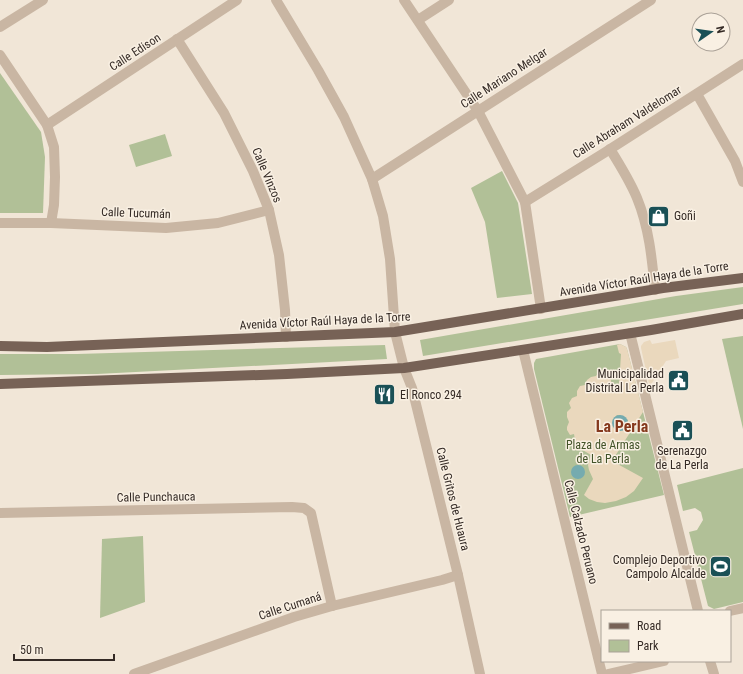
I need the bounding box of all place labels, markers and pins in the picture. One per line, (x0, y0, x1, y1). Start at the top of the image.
shop icon: Goñi (645, 203, 671, 229)
place label: Goñi (674, 209, 696, 223)
place label: Municipalidad Distrital La Perla (586, 367, 664, 395)
public building icon: Municipalidad Distrital La Perla (666, 368, 692, 394)
restaurant icon: El Ronco 294 (371, 382, 397, 408)
place label: El Ronco 294 (400, 388, 462, 402)
public building icon: Serenazgo de La Perla (669, 417, 695, 443)
place label: Serenazgo de La Perla (656, 444, 709, 472)
place label: Complejo Deportivo Campolo Alcalde (613, 553, 706, 581)
sports icon: Complejo Deportivo Campolo Alcalde (708, 554, 734, 580)

